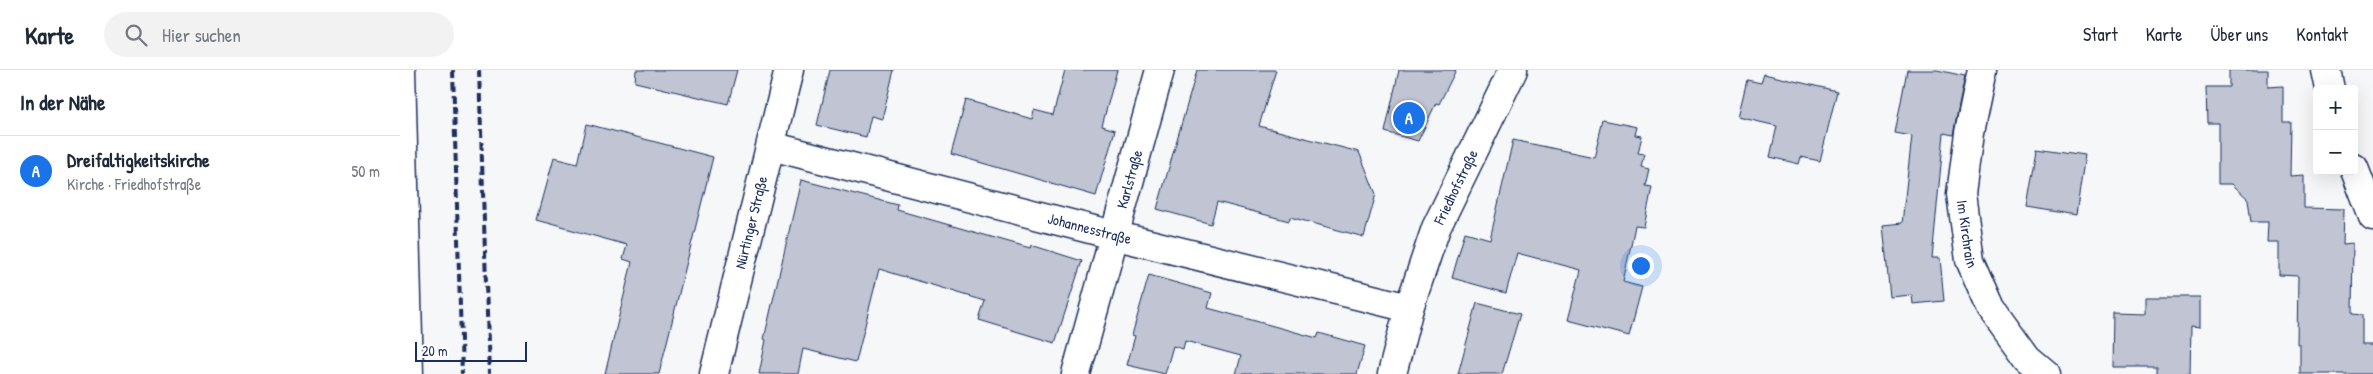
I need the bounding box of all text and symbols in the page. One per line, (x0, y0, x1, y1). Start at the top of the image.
search box (104, 12, 454, 57)
text: Karte (25, 19, 74, 51)
icon: search (122, 21, 150, 49)
text: Hier suchen (162, 22, 241, 48)
text: Start (2083, 22, 2118, 47)
text: Karte (2146, 22, 2182, 47)
text: Über uns (2210, 22, 2268, 47)
text: Kontakt (2296, 22, 2348, 47)
map controls (2313, 85, 2358, 175)
button: + (2313, 85, 2358, 130)
text: In der Nähe (20, 88, 105, 117)
pin: A (1393, 99, 1425, 137)
button: − (2313, 130, 2358, 175)
street label: Friedhofstraße (1428, 146, 1483, 229)
text: Dreifaltigkeitskirche (67, 147, 210, 173)
street label: Karlstraße (1111, 147, 1147, 211)
text: A (32, 160, 40, 182)
text: 50 m (352, 160, 380, 182)
text: Kirche · Friedhofstraße (67, 173, 201, 195)
street label: Nürtinger Straße (729, 174, 772, 271)
street label: Im Kirchrain (1952, 199, 1983, 271)
street label: Johannesstraße (1045, 207, 1134, 249)
your location (1628, 253, 1654, 279)
scale bar (415, 339, 528, 362)
text: 20 m (422, 341, 448, 360)

